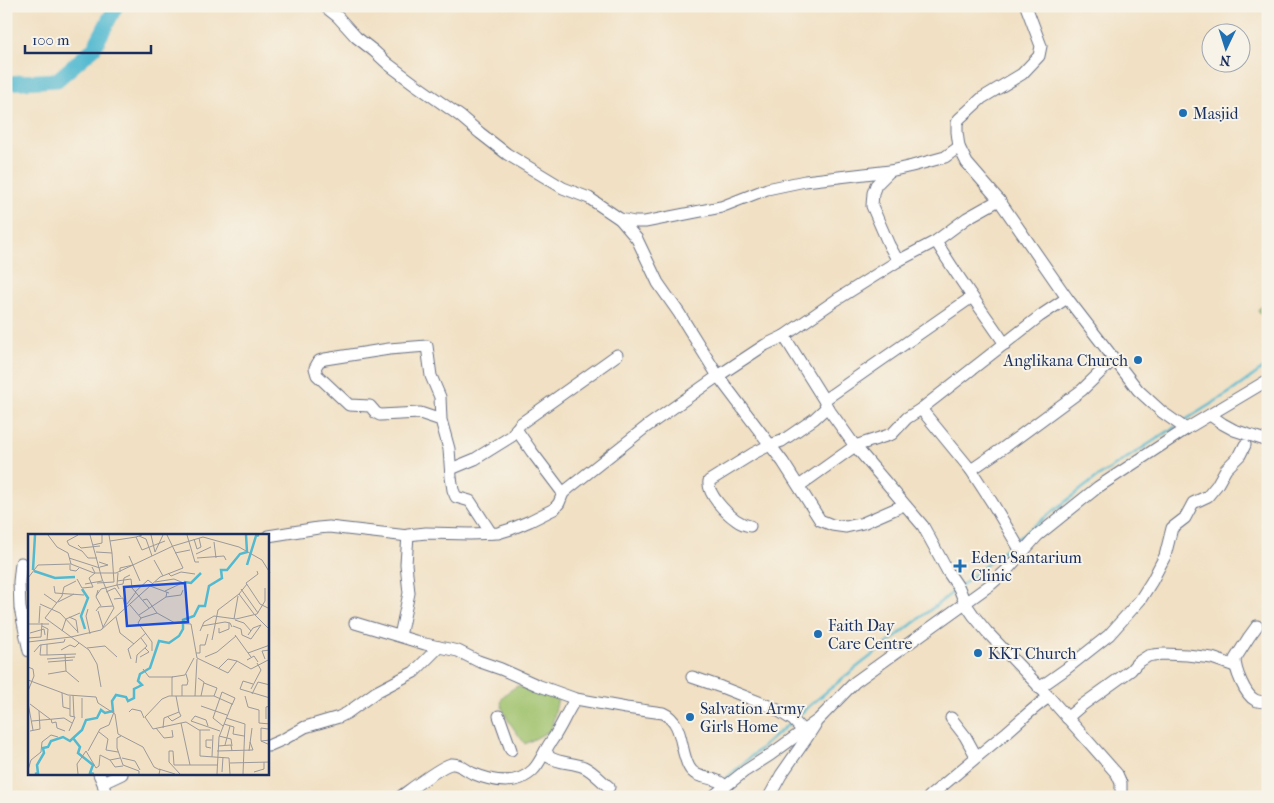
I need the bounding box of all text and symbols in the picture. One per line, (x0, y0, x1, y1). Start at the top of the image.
scale bar (25, 22, 151, 54)
north arrow (1202, 22, 1252, 72)
text: 100 m (32, 31, 70, 49)
text: N (1219, 52, 1231, 69)
place label: Masjid (1193, 104, 1239, 123)
marker: Masjid (1177, 107, 1189, 119)
place label: Anglikana Church (1003, 351, 1128, 370)
marker: Anglikana Church (1132, 354, 1144, 366)
inset map (28, 534, 269, 776)
place label: Eden Santarium Clinic (971, 548, 1083, 585)
marker: Eden Santarium Clinic (953, 559, 967, 573)
place label: Faith Day Care Centre (828, 616, 913, 653)
marker: Faith Day Care Centre (812, 628, 824, 640)
place label: KKT Church (988, 644, 1076, 663)
marker: KKT Church (972, 647, 984, 659)
place label: Salvation Army Girls Home (700, 699, 805, 736)
marker: Salvation Army Girls Home (684, 711, 696, 723)

